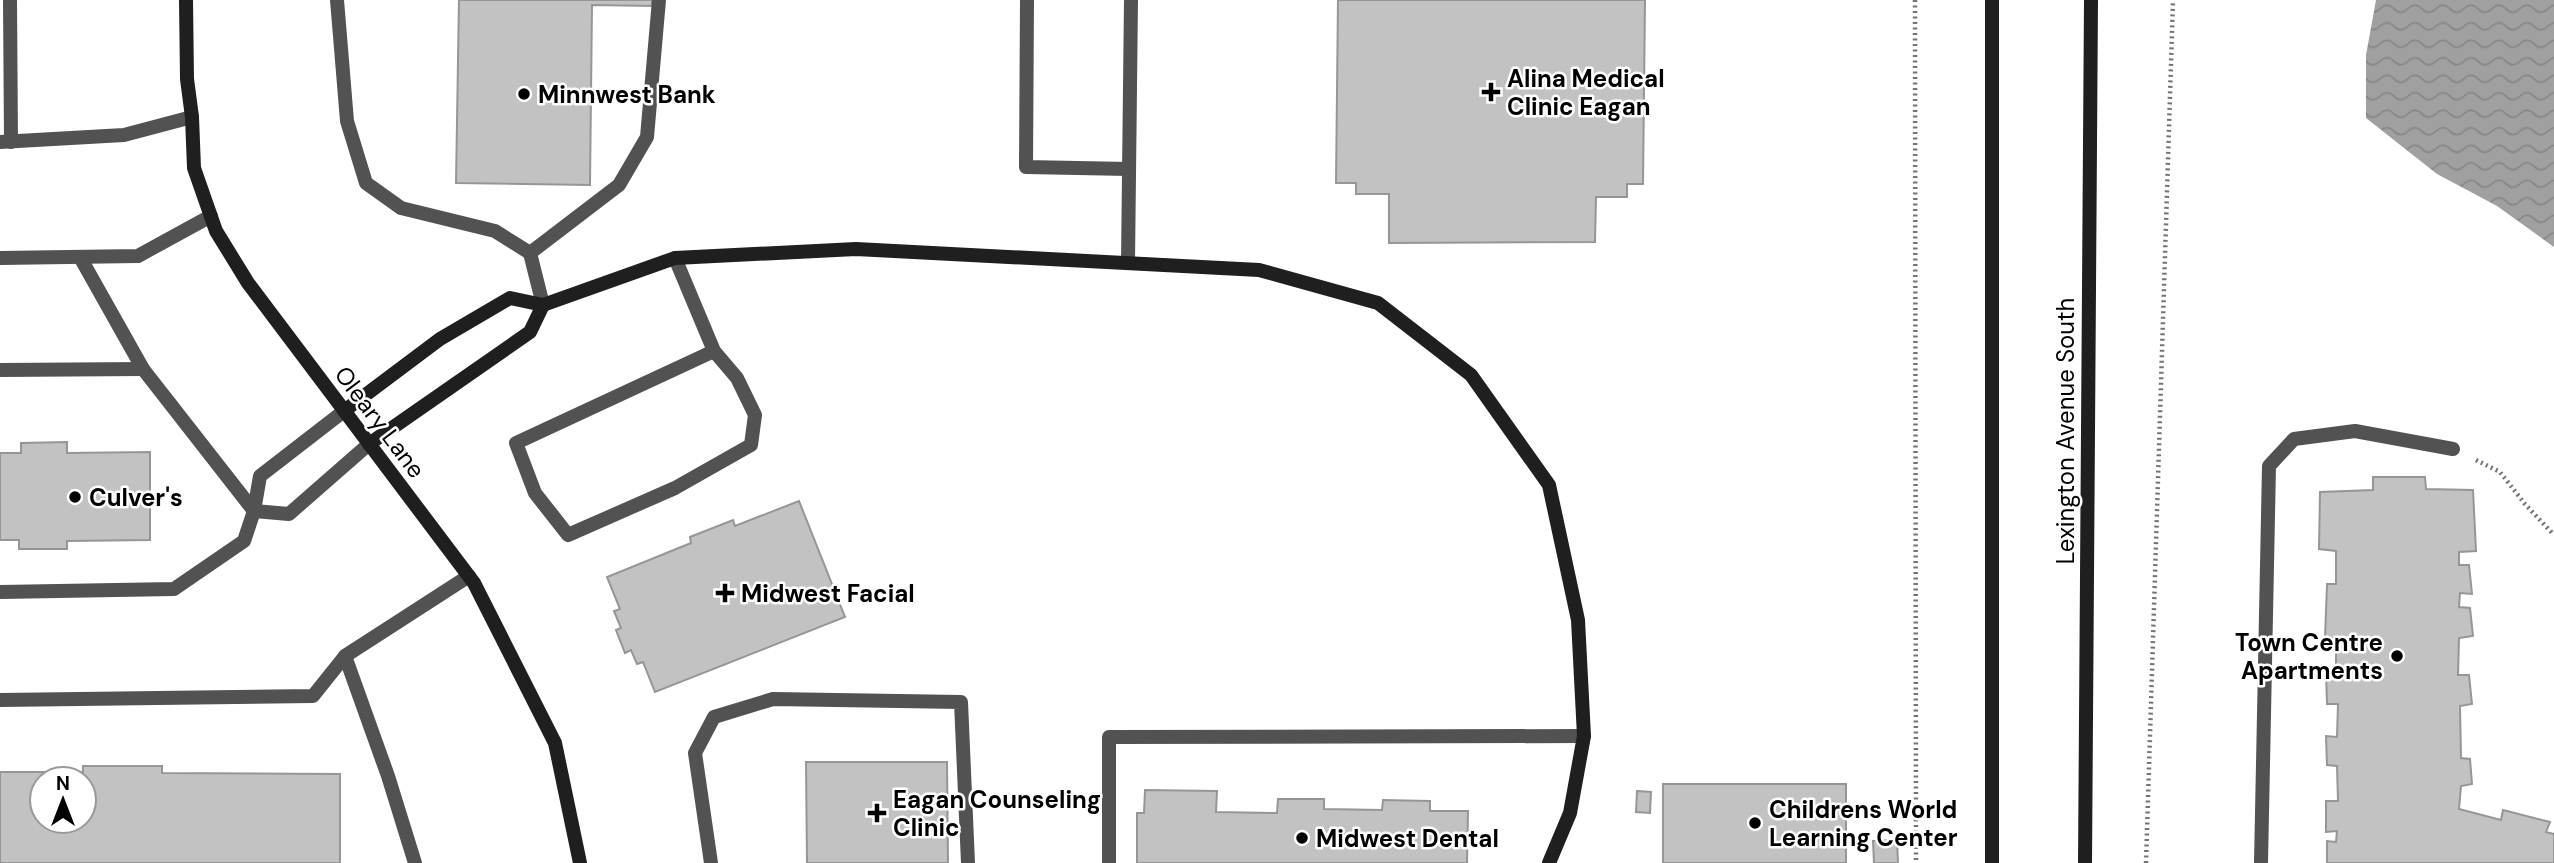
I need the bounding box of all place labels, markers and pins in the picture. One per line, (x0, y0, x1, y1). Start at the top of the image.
place label: Alina Medical Clinic Eagan (1507, 63, 1665, 122)
place label: Minnwest Bank (538, 79, 716, 110)
marker: Alina Medical Clinic Eagan (1481, 82, 1501, 102)
marker: Minnwest Bank (516, 86, 532, 102)
place label: Culver's (89, 482, 183, 513)
marker: Culver's (67, 489, 83, 505)
place label: Midwest Facial (741, 578, 915, 609)
marker: Midwest Facial (715, 583, 735, 603)
place label: Town Centre Apartments (2235, 627, 2383, 686)
marker: Town Centre Apartments (2389, 648, 2405, 664)
place label: Eagan Counseling Clinic (893, 784, 1101, 843)
place label: Childrens World Learning Center (1769, 794, 1958, 853)
marker: Eagan Counseling Clinic (867, 803, 887, 823)
marker: Childrens World Learning Center (1747, 815, 1763, 831)
place label: Midwest Dental (1316, 823, 1499, 854)
marker: Midwest Dental (1294, 830, 1310, 846)

